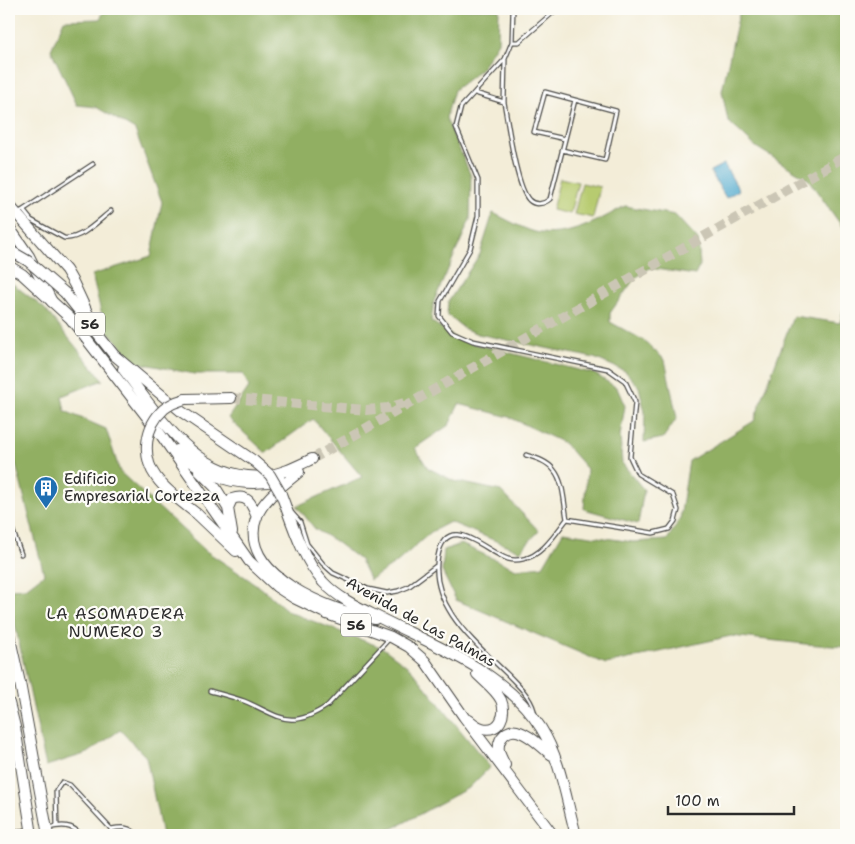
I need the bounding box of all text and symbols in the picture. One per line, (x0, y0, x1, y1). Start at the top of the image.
road number: 56 (75, 312, 105, 336)
place label: Edificio Empresarial Cortezza (64, 469, 220, 506)
building icon: Edificio Empresarial Cortezza (33, 475, 59, 509)
street label: Avenida de Las Palmas (343, 572, 499, 672)
district label: LA ASOMADERA NUMERO 3 (47, 603, 185, 642)
road number: 56 (341, 614, 371, 636)
scale bar (668, 784, 794, 816)
text: 100 m (675, 791, 720, 811)

